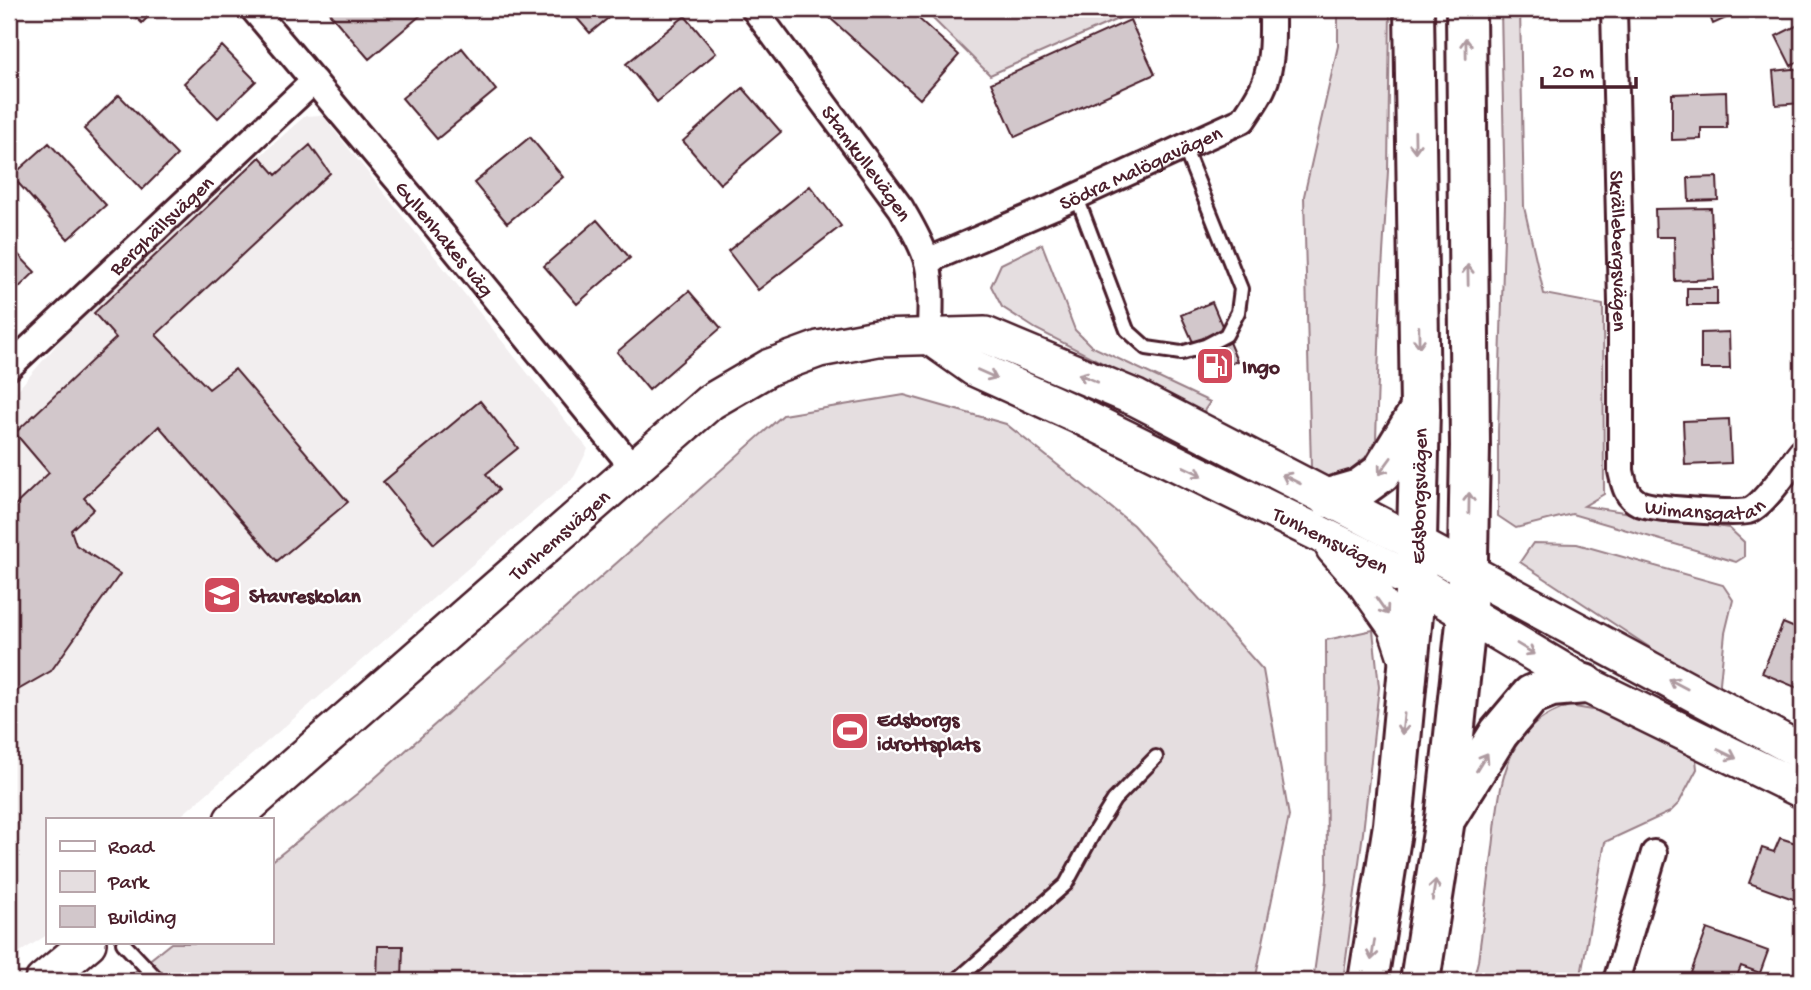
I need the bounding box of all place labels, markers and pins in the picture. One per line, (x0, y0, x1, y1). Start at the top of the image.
fuel station icon: Ingo (1194, 345, 1236, 387)
place label: Ingo (1242, 357, 1280, 382)
school or university icon: Stavreskolan (201, 574, 243, 616)
place label: Stavreskolan (249, 586, 362, 611)
sports icon: Edsborgs idrottsplats (829, 710, 871, 752)
place label: Edsborgs idrottsplats (877, 710, 981, 759)

